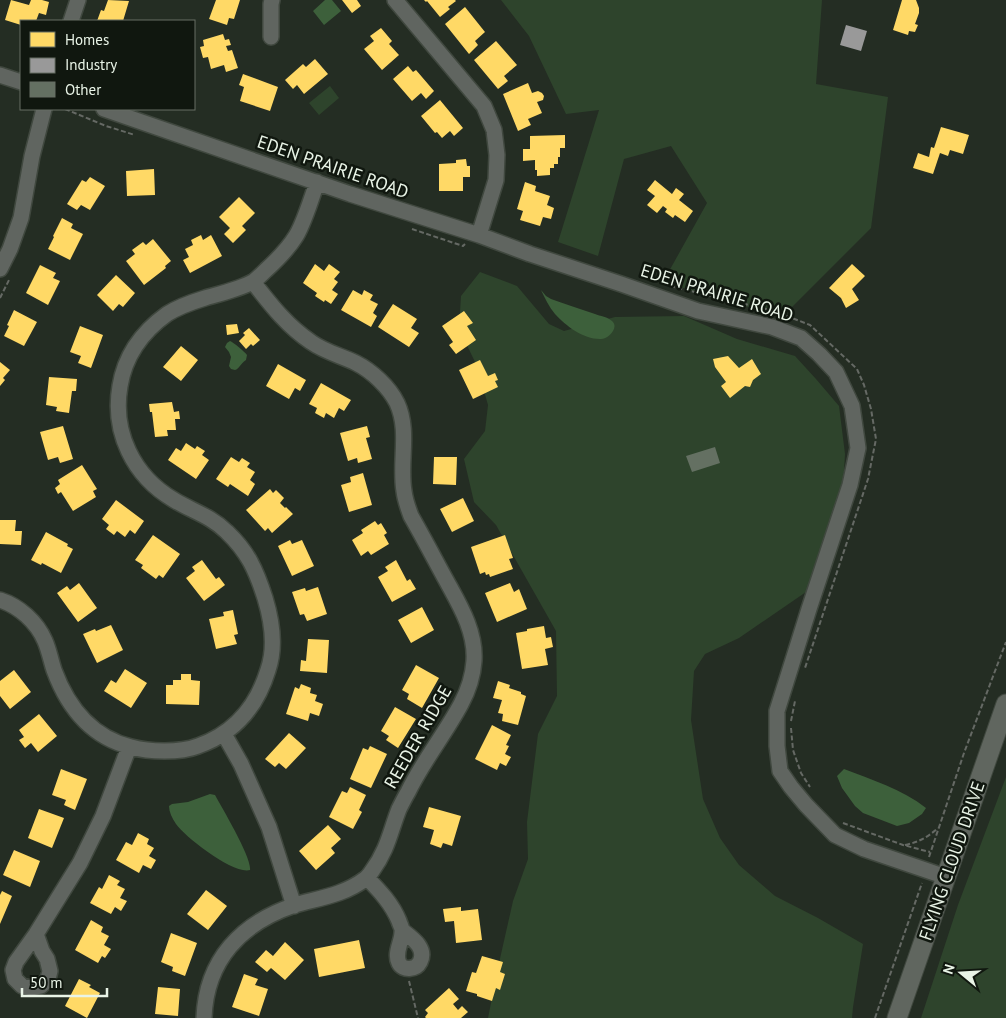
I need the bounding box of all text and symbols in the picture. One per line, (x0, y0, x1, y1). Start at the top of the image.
legend (20, 20, 195, 110)
text: Homes (65, 30, 109, 49)
text: Industry (65, 55, 117, 74)
text: Other (65, 80, 101, 99)
street label: EDEN PRAIRIE ROAD (254, 130, 412, 203)
street label: EDEN PRAIRIE ROAD (638, 258, 796, 327)
street label: REEDER RIDGE (379, 681, 456, 792)
street label: FLYING CLOUD DRIVE (914, 778, 990, 943)
north arrow (936, 948, 986, 998)
text: N (939, 962, 959, 976)
scale bar (22, 966, 108, 998)
text: 50 m (30, 973, 63, 992)

